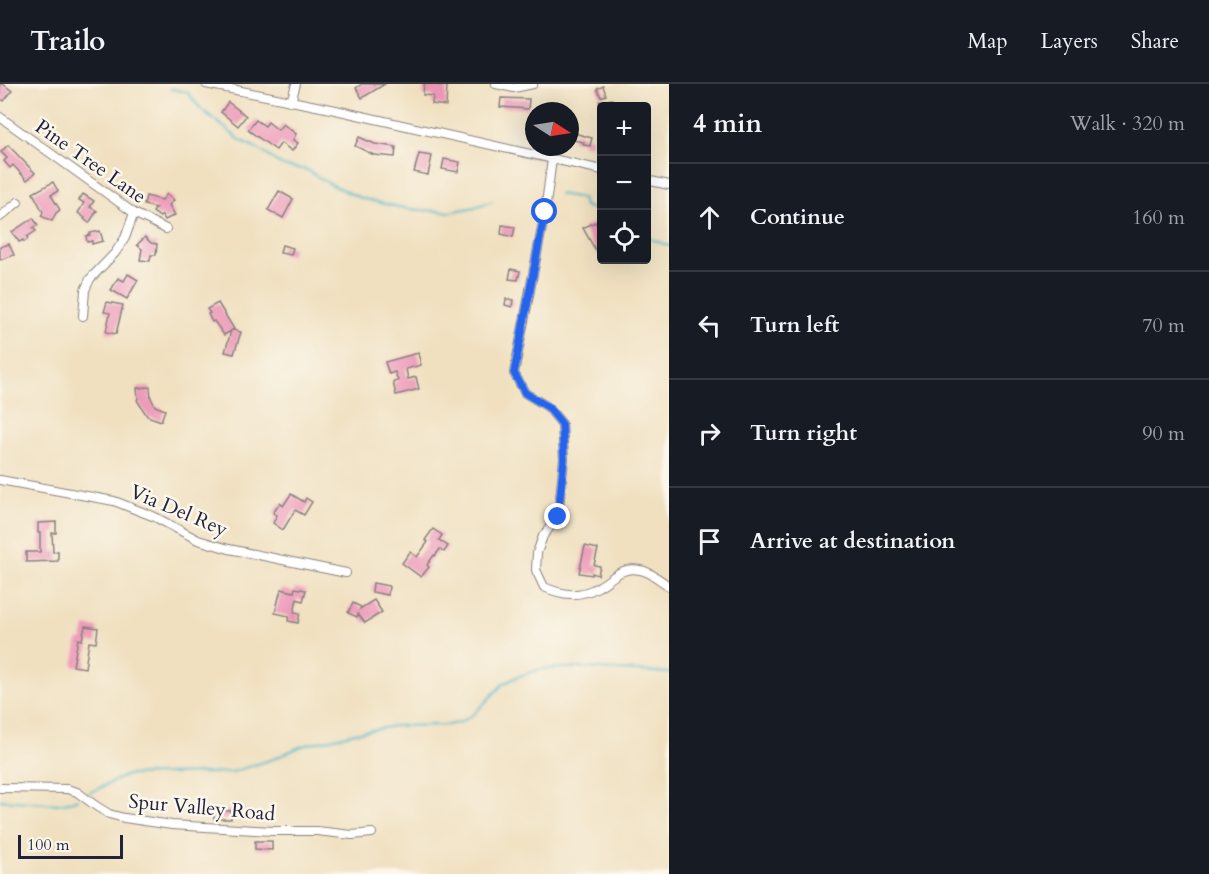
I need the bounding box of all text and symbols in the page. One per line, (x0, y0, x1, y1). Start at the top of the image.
text: Trailo (30, 22, 105, 60)
text: Map (968, 27, 1008, 56)
text: Layers (1041, 27, 1098, 56)
text: Share (1131, 27, 1179, 56)
north arrow (525, 102, 579, 156)
map controls (597, 102, 651, 264)
button: + (597, 102, 651, 156)
text: 4 min (693, 106, 762, 141)
text: Walk · 320 m (1070, 110, 1185, 137)
street label: Pine Tree Lane (30, 113, 152, 210)
button: − (597, 156, 651, 210)
route start (531, 198, 557, 224)
icon: ahead (693, 201, 726, 234)
text: Continue (750, 202, 845, 232)
text: 160 m (1132, 204, 1185, 231)
button: locate (597, 210, 651, 264)
icon: left (693, 309, 726, 342)
text: Turn left (750, 310, 839, 340)
text: 70 m (1142, 312, 1185, 339)
icon: right (693, 417, 726, 450)
text: Turn right (750, 418, 857, 448)
text: 90 m (1142, 420, 1185, 447)
street label: Via Del Rey (126, 478, 232, 543)
route end (544, 503, 570, 529)
icon: arrive (693, 525, 726, 558)
text: Arrive at destination (750, 526, 955, 556)
street label: Spur Valley Road (128, 788, 277, 827)
scale bar (18, 832, 123, 860)
text: 100 m (27, 834, 69, 856)

